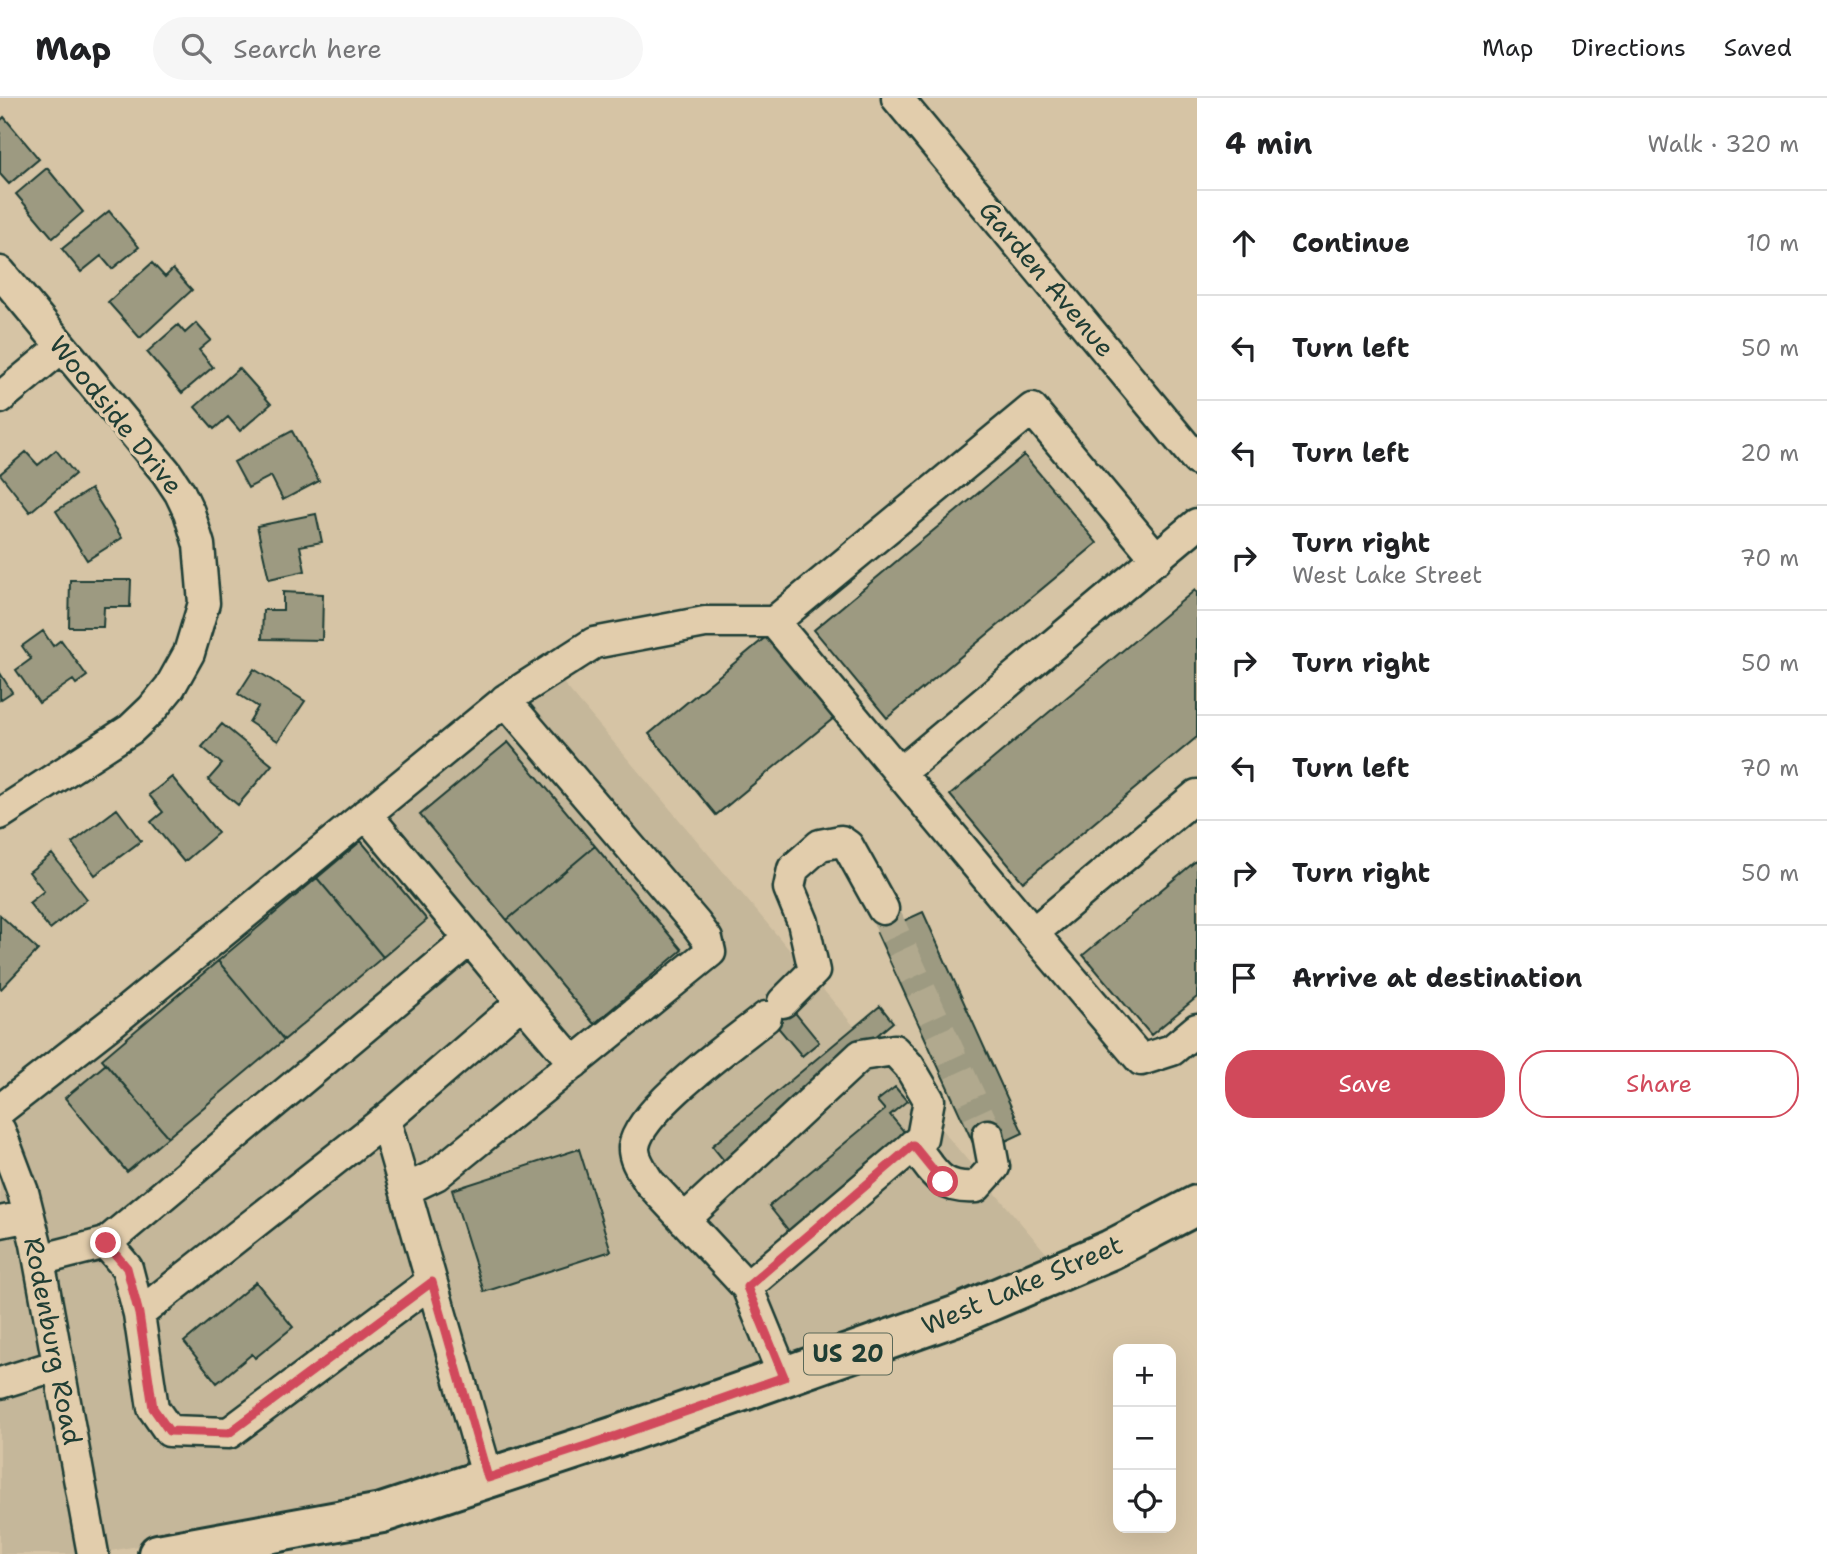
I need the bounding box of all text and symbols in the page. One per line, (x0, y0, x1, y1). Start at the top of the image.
search box (153, 17, 643, 80)
text: Map (35, 26, 111, 71)
icon: search (177, 29, 215, 67)
text: Search here (233, 31, 382, 66)
text: Map (1482, 32, 1533, 64)
text: Directions (1571, 32, 1686, 64)
text: Saved (1724, 32, 1792, 64)
text: 4 min (1225, 123, 1312, 164)
text: Walk · 320 m (1648, 129, 1799, 159)
street label: Garden Avenue (972, 193, 1123, 364)
icon: ahead (1225, 224, 1263, 262)
text: Continue (1292, 225, 1410, 260)
text: 10 m (1746, 228, 1799, 258)
street label: Woodside Drive (41, 328, 191, 501)
icon: left (1225, 329, 1263, 367)
text: Turn left (1292, 330, 1409, 365)
text: 50 m (1741, 333, 1799, 363)
icon: left (1225, 434, 1263, 472)
text: Turn left (1292, 435, 1409, 470)
text: 20 m (1740, 438, 1799, 468)
text: Turn right (1292, 525, 1430, 560)
icon: right (1225, 539, 1263, 577)
text: 70 m (1740, 543, 1799, 573)
text: West Lake Street (1292, 560, 1482, 590)
icon: right (1225, 644, 1263, 682)
text: Turn right (1292, 645, 1430, 680)
text: 50 m (1741, 648, 1799, 678)
icon: left (1225, 749, 1263, 787)
text: Turn left (1292, 750, 1409, 785)
text: 70 m (1740, 753, 1799, 783)
icon: right (1225, 854, 1263, 892)
text: Turn right (1292, 855, 1430, 890)
text: 50 m (1741, 858, 1799, 888)
icon: arrive (1225, 959, 1263, 997)
text: Arrive at destination (1292, 960, 1582, 995)
button: Save (1225, 1050, 1505, 1118)
button: Share (1519, 1050, 1799, 1118)
route start (927, 1166, 958, 1197)
street label: West Lake Street (916, 1226, 1128, 1343)
route end (90, 1227, 121, 1258)
street label: Rodenburg Road (16, 1234, 91, 1448)
road number: US 20 (804, 1334, 892, 1374)
map controls (1113, 1344, 1176, 1533)
button: + (1113, 1344, 1176, 1407)
button: − (1113, 1407, 1176, 1470)
button: locate (1113, 1470, 1176, 1533)

